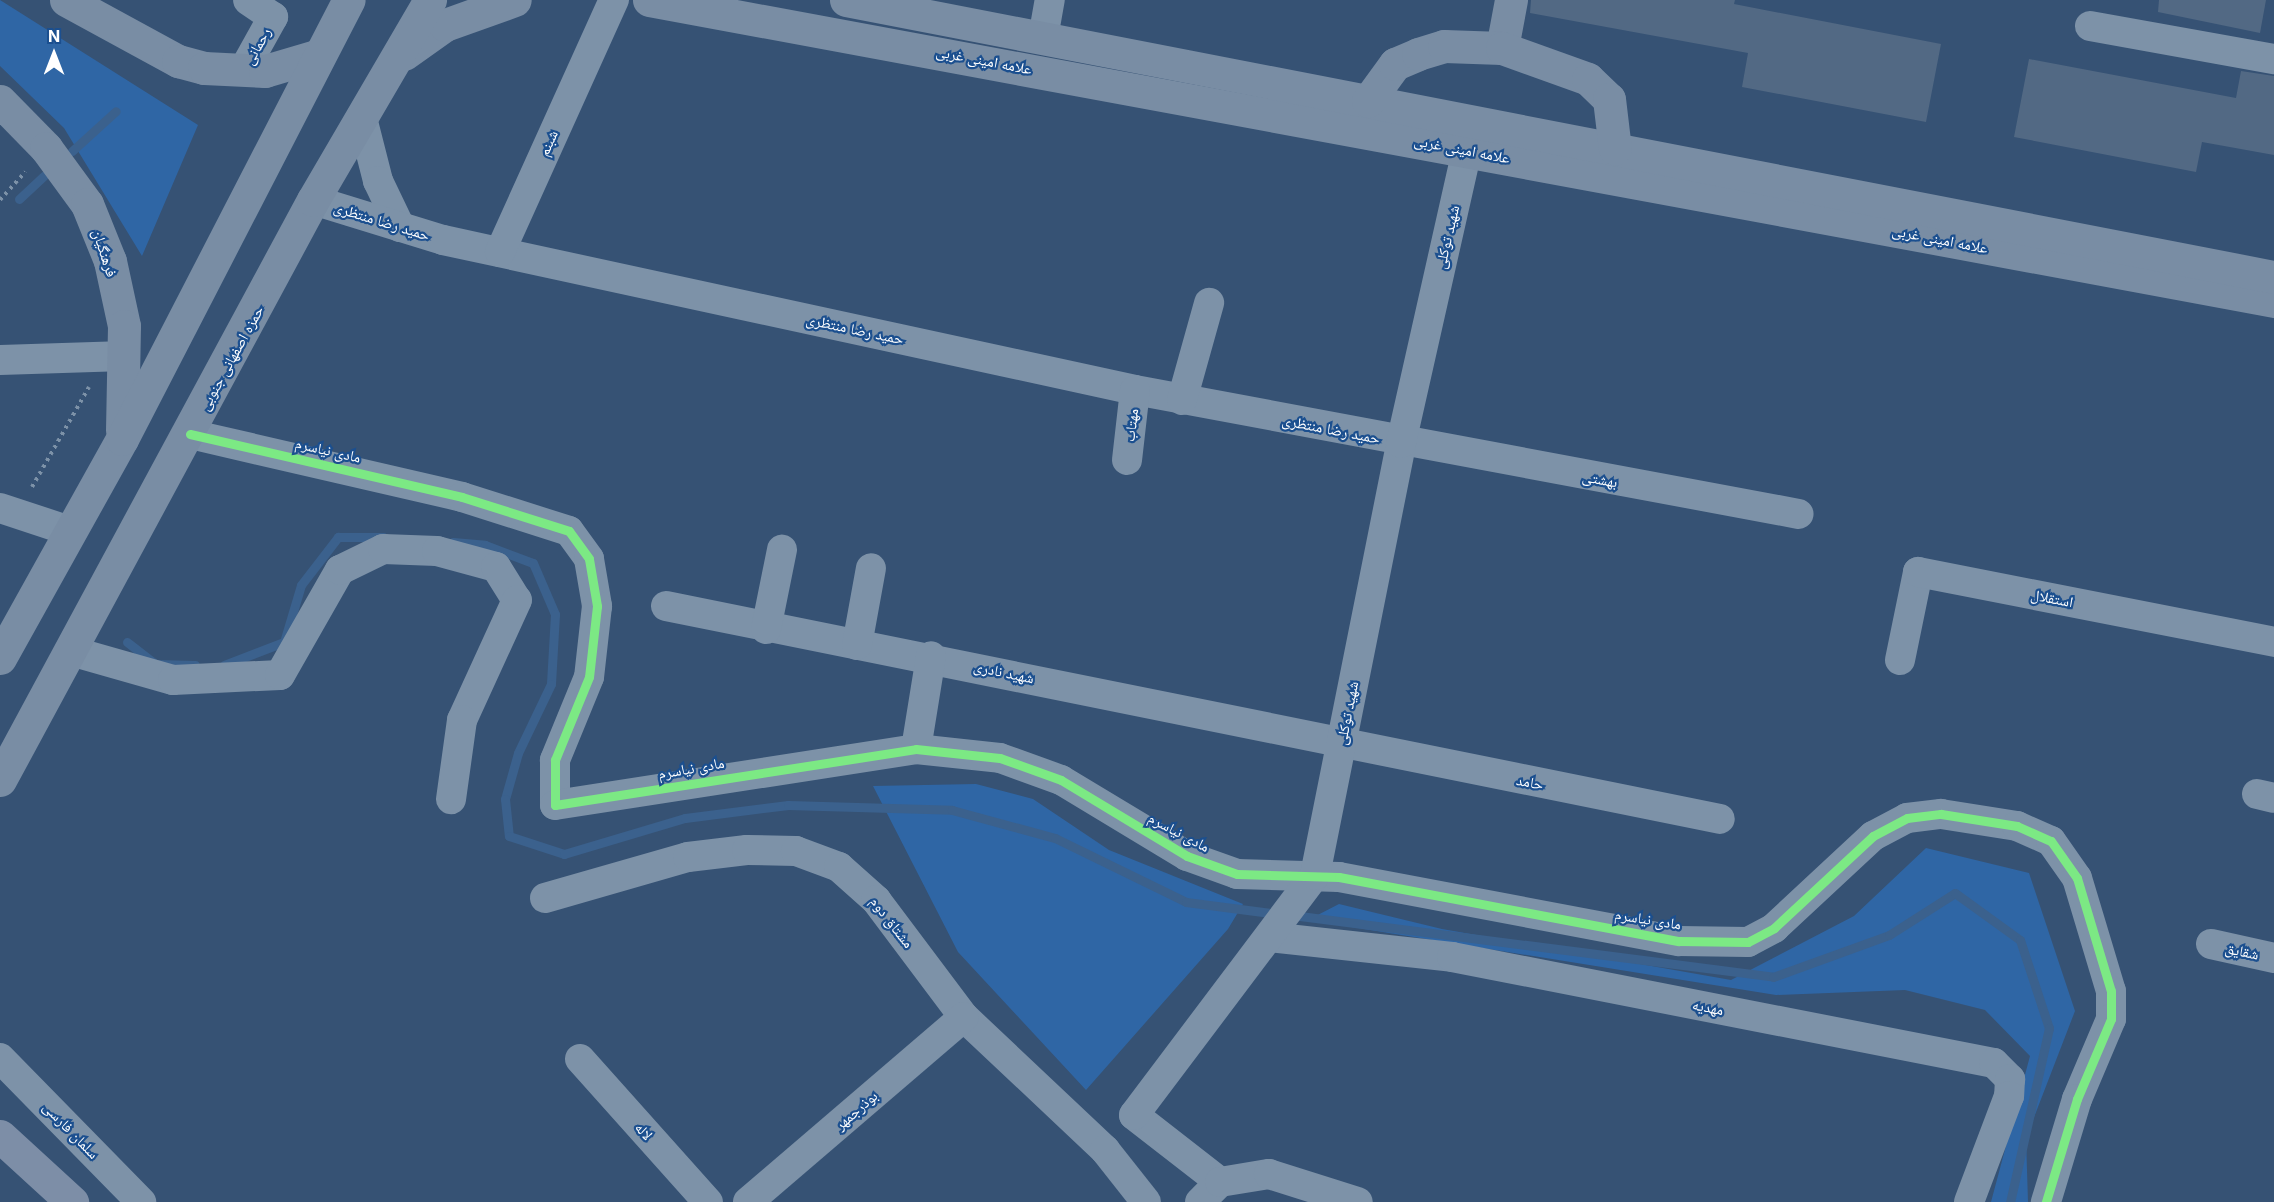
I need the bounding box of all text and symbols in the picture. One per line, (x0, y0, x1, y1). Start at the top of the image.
north arrow (24, 24, 84, 84)
street label: رحمانی (239, 24, 275, 68)
text: N (48, 26, 60, 46)
street label: علامه امینی غربی (935, 42, 1033, 78)
street label: شبنم (534, 127, 562, 159)
street label: علامه امینی غربی (1413, 131, 1511, 167)
street label: حمید رضا منتظری (332, 198, 432, 244)
street label: شهید توکلی (1431, 203, 1463, 271)
street label: علامه امینی غربی (1891, 221, 1989, 257)
street label: فرهنگیان (89, 227, 121, 279)
street label: حمزه اصفهانی جنوبی (195, 303, 267, 413)
street label: حمید رضا منتظری (804, 310, 906, 348)
street label: مهتاب (1120, 407, 1142, 443)
street label: حمید رضا منتظری (1280, 411, 1382, 447)
street label: مادی نیاسرم (293, 434, 363, 466)
street label: بهشتی (1581, 467, 1619, 491)
street label: استقلال (2029, 585, 2075, 611)
street label: شهید نادری (972, 657, 1036, 687)
street label: شهید توکلی (1332, 680, 1362, 746)
street label: مادی نیاسرم (656, 753, 726, 783)
street label: حامد (1515, 771, 1545, 793)
street label: مادی نیاسرم (1145, 808, 1213, 856)
street label: مشتاق دوم (866, 893, 918, 951)
street label: مادی نیاسرم (1614, 905, 1682, 933)
street label: شقایق (2223, 939, 2261, 963)
street label: مهدیه (1691, 995, 1725, 1019)
street label: بوذرجمهر (831, 1087, 881, 1133)
street label: سلمان فارسی (39, 1098, 103, 1162)
street label: لاله (631, 1118, 657, 1144)

